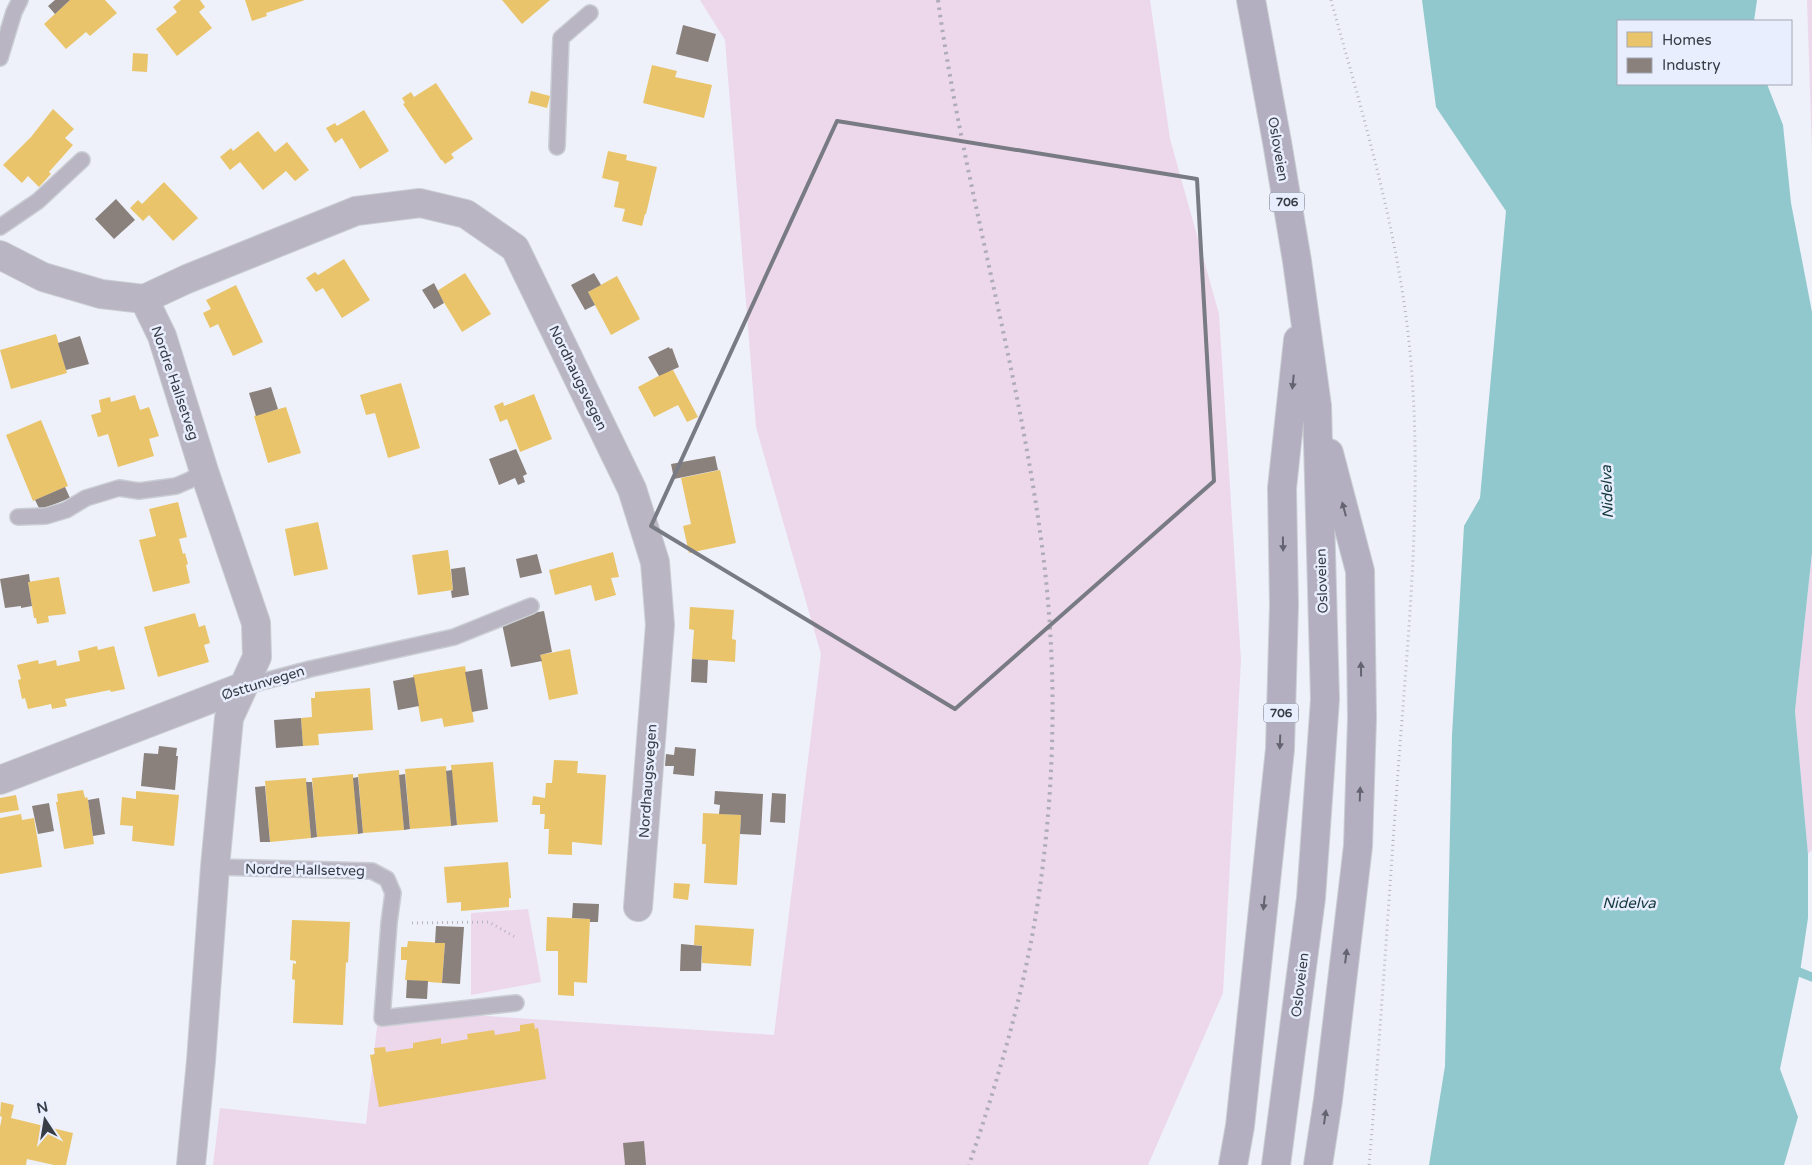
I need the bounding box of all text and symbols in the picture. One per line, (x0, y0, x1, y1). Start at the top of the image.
legend (1617, 20, 1792, 85)
text: Homes (1662, 31, 1712, 49)
text: Industry (1662, 56, 1721, 74)
street label: Osloveien (1264, 115, 1292, 183)
road number: 706 (1270, 192, 1304, 212)
street label: Nordhaugsvegen (545, 323, 611, 433)
street label: Nordre Hallsetveg (147, 324, 203, 442)
one-way arrow (1289, 375, 1297, 391)
water label: Nidelva (1597, 464, 1617, 519)
one-way arrow (1339, 501, 1347, 516)
one-way arrow (1279, 536, 1287, 552)
street label: Osloveien (1312, 548, 1332, 614)
one-way arrow (1357, 661, 1365, 677)
street label: Østtunvegen (219, 662, 307, 704)
road number: 706 (1264, 704, 1298, 722)
street label: Nordhaugsvegen (636, 723, 660, 839)
one-way arrow (1276, 734, 1284, 750)
one-way arrow (1356, 786, 1364, 802)
street label: Nordre Hallsetveg (245, 860, 365, 880)
water label: Nidelva (1602, 894, 1656, 912)
one-way arrow (1260, 896, 1268, 912)
one-way arrow (1342, 947, 1350, 963)
street label: Osloveien (1288, 952, 1312, 1018)
north arrow (20, 1095, 70, 1145)
text: N (35, 1098, 50, 1117)
one-way arrow (1321, 1108, 1329, 1124)

